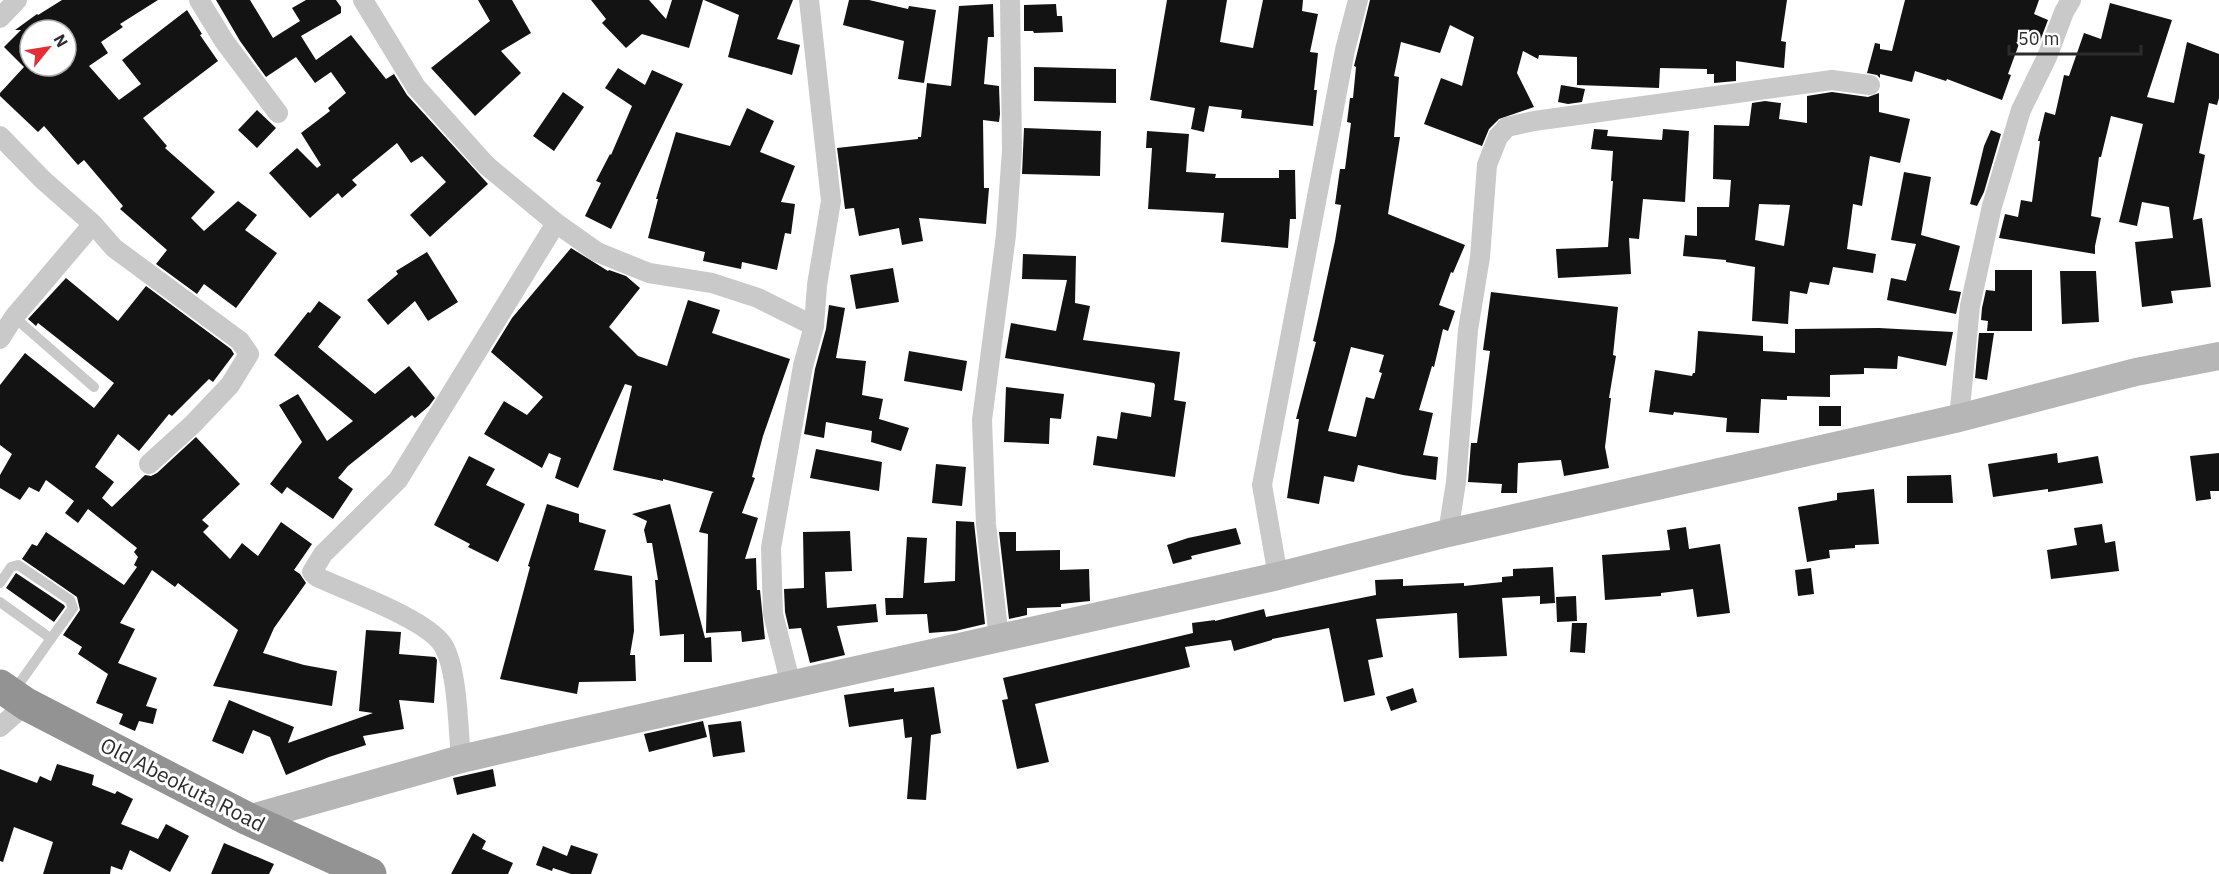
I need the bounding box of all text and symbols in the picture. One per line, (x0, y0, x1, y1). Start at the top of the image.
north arrow (18, 18, 78, 78)
scale bar (2009, 18, 2141, 56)
text: 50 m (2018, 27, 2060, 50)
text: N (49, 30, 73, 51)
street label: Old Abeokuta Road (96, 730, 270, 838)

